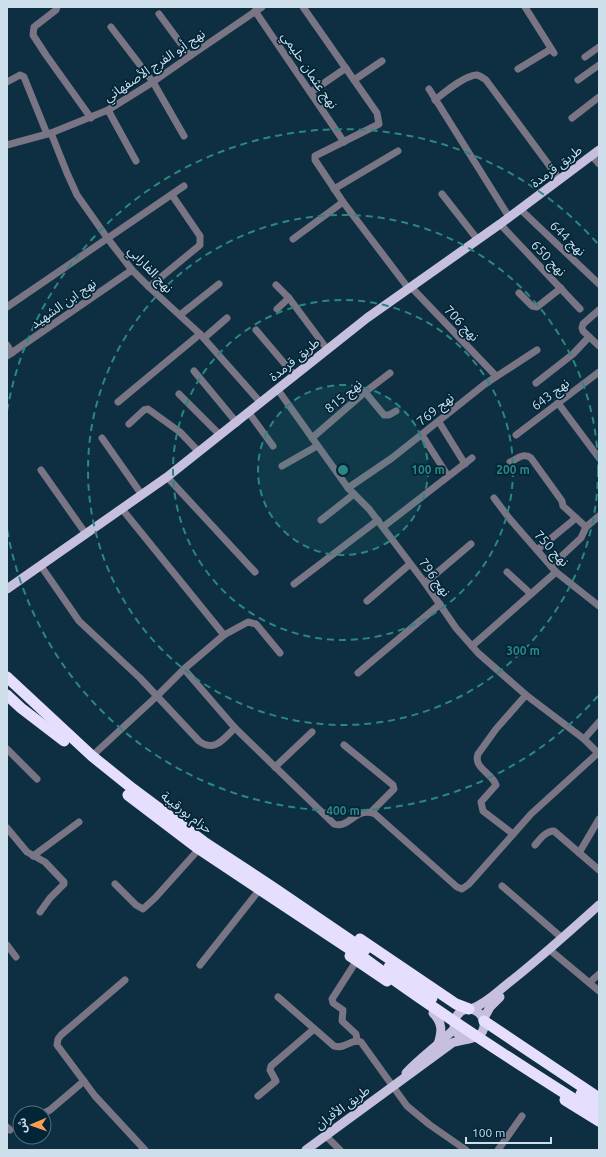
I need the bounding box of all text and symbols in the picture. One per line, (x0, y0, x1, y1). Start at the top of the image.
street label: نهج أبو الفرج الأصفهاني (100, 25, 209, 107)
street label: نهج عثمان حليمي (276, 29, 341, 113)
street label: طريق قرمدة (528, 142, 586, 191)
street label: نهج 644 (545, 218, 589, 261)
street label: نهج 650 (526, 237, 569, 281)
street label: نهج الفارابي (123, 243, 176, 298)
street label: نهج ابن الشهيد (28, 275, 101, 334)
street label: نهج 706 (439, 302, 482, 346)
street label: طريق قرمدة (266, 334, 323, 385)
street label: نهج 643 (528, 375, 574, 416)
street label: نهج 815 (322, 377, 367, 418)
street label: نهج 769 (414, 390, 459, 431)
centre of rings (336, 463, 350, 477)
text: 100 m (411, 463, 445, 476)
text: 200 m (496, 463, 530, 476)
street label: نهج 750 (529, 527, 572, 571)
street label: نهج 796 (413, 555, 453, 601)
text: 300 m (506, 644, 540, 657)
street label: حزام بورقيبة (157, 788, 216, 838)
text: 400 m (326, 804, 360, 817)
street label: طريق الأفران (312, 1082, 373, 1133)
north arrow (12, 1105, 52, 1145)
text: ش (16, 1118, 29, 1133)
scale bar (466, 1119, 551, 1145)
text: 100 m (472, 1126, 505, 1139)

